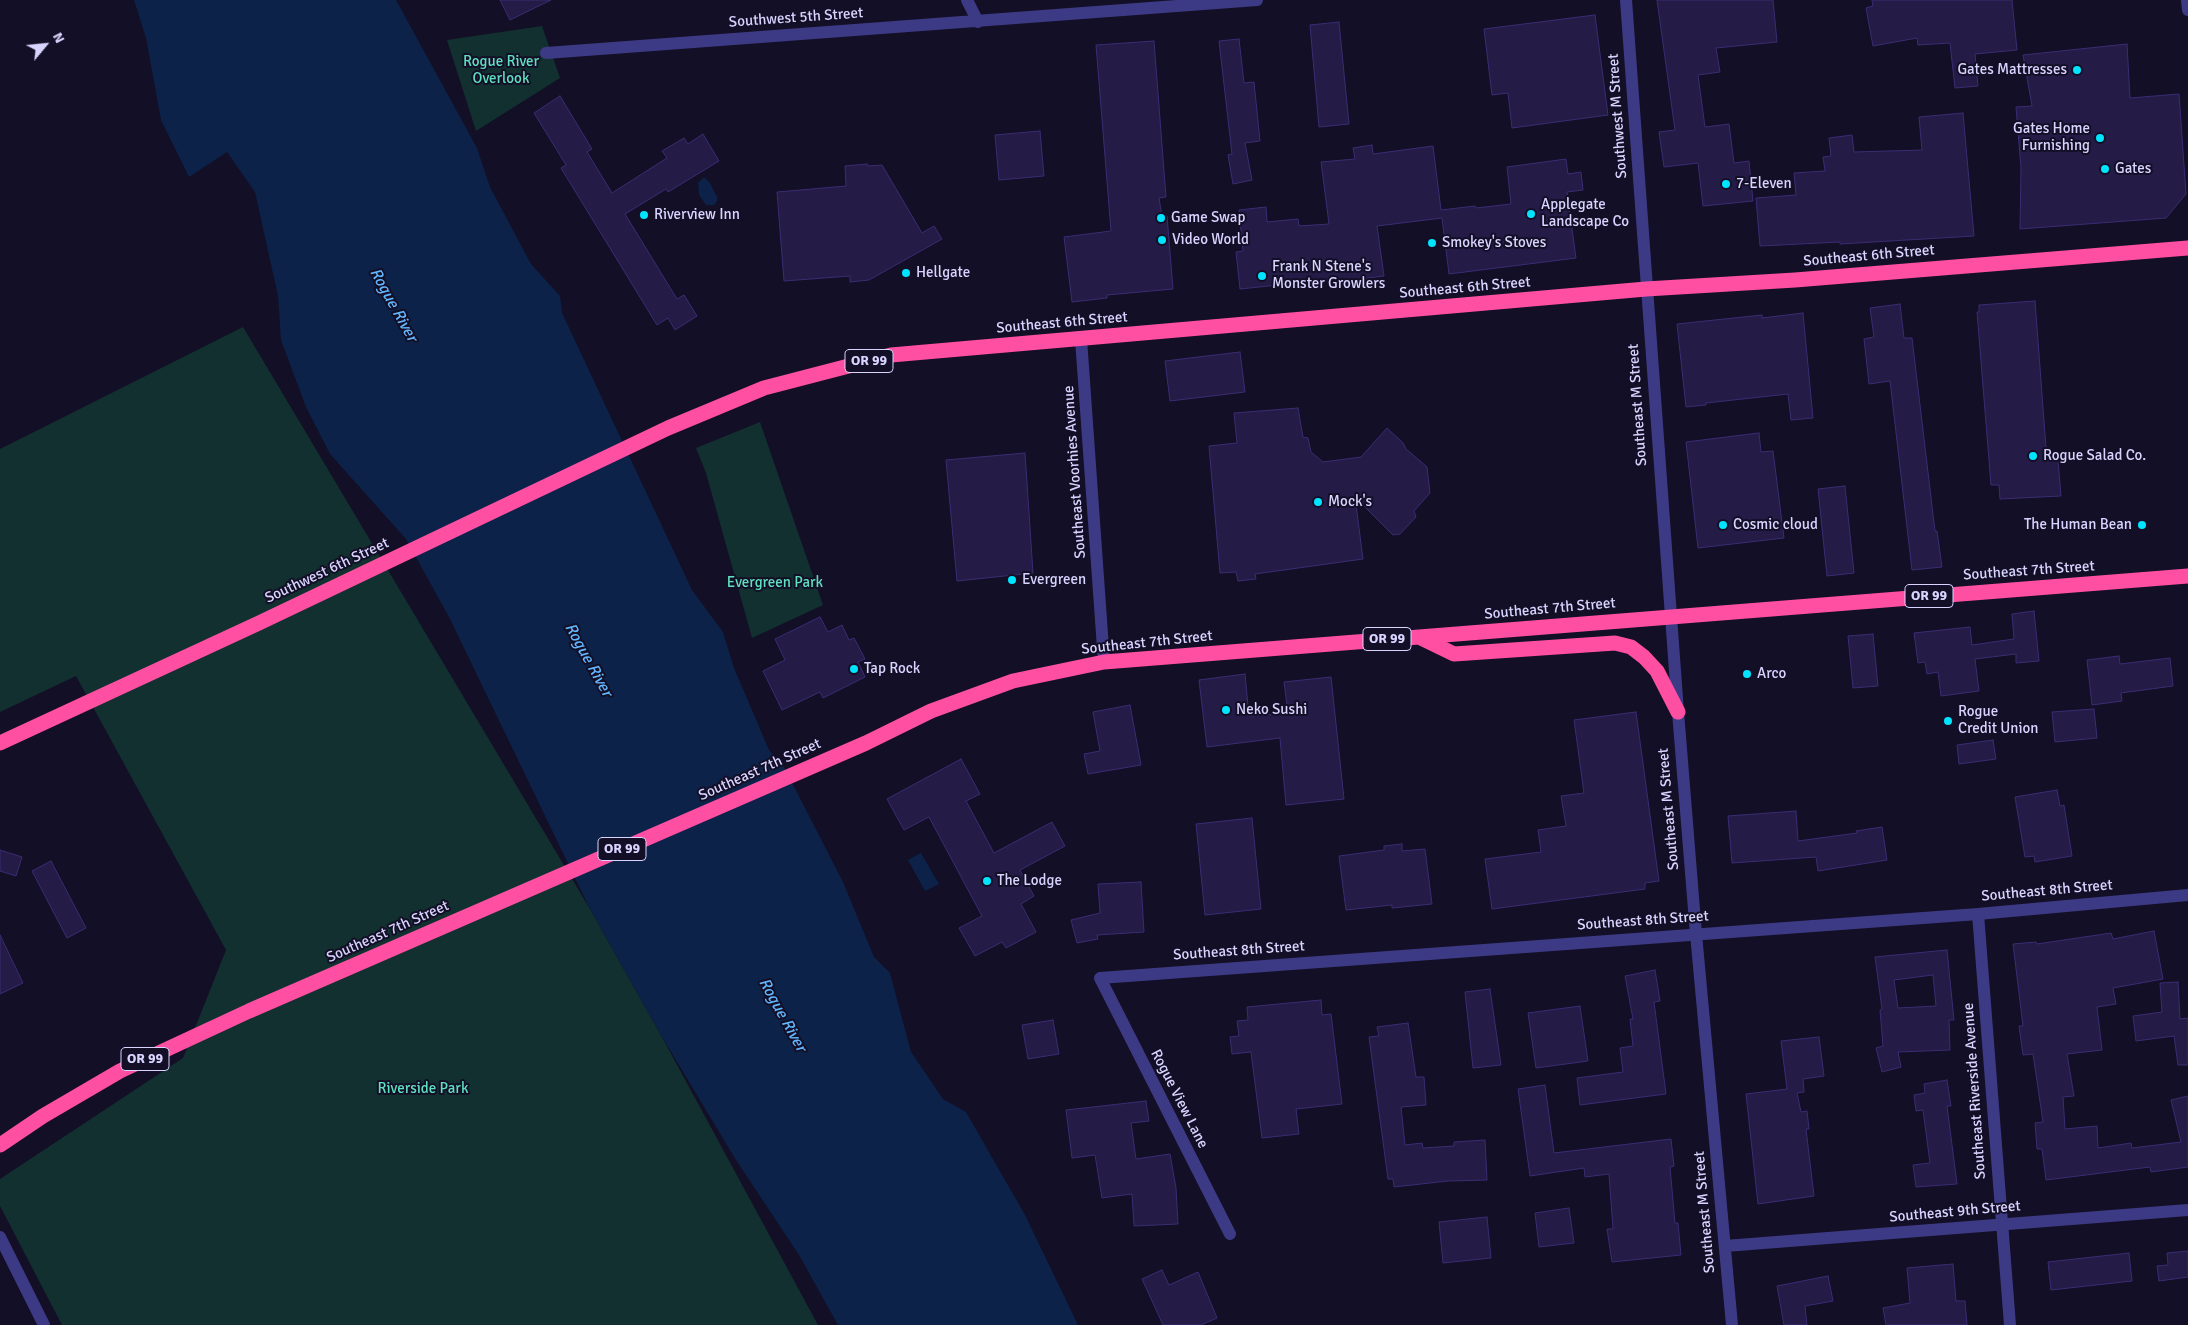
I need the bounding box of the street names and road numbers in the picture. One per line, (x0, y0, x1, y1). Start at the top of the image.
street label: Southwest 5th Street (728, 4, 864, 32)
street label: Southwest M Street (1605, 53, 1631, 179)
street label: Southeast 6th Street (1803, 241, 1935, 271)
street label: Southeast 6th Street (1399, 273, 1531, 303)
street label: Southeast 6th Street (996, 308, 1128, 338)
street label: Southeast M Street (1625, 343, 1651, 467)
road number: OR 99 (845, 350, 893, 372)
street label: Southeast Voorhies Avenue (1060, 385, 1090, 559)
street label: Southwest 6th Street (262, 534, 392, 608)
street label: Southeast 7th Street (1963, 557, 2095, 585)
road number: OR 99 (1905, 584, 1953, 608)
street label: Southeast 7th Street (1484, 594, 1616, 624)
street label: Southeast 7th Street (1080, 627, 1214, 659)
road number: OR 99 (1363, 628, 1411, 650)
street label: Southeast 7th Street (696, 735, 824, 805)
street label: Southeast M Street (1655, 747, 1683, 871)
road number: OR 99 (598, 838, 646, 861)
street label: Southeast 8th Street (1981, 876, 2113, 906)
street label: Southeast 7th Street (324, 897, 452, 967)
street label: Southeast 8th Street (1577, 907, 1709, 935)
street label: Southeast 8th Street (1173, 937, 1305, 965)
street label: Southeast Riverside Avenue (1960, 1002, 1990, 1180)
street label: Rogue View Lane (1146, 1047, 1212, 1151)
road number: OR 99 (121, 1048, 169, 1070)
street label: Southeast M Street (1691, 1150, 1719, 1274)
street label: Southeast 9th Street (1889, 1197, 2021, 1227)

